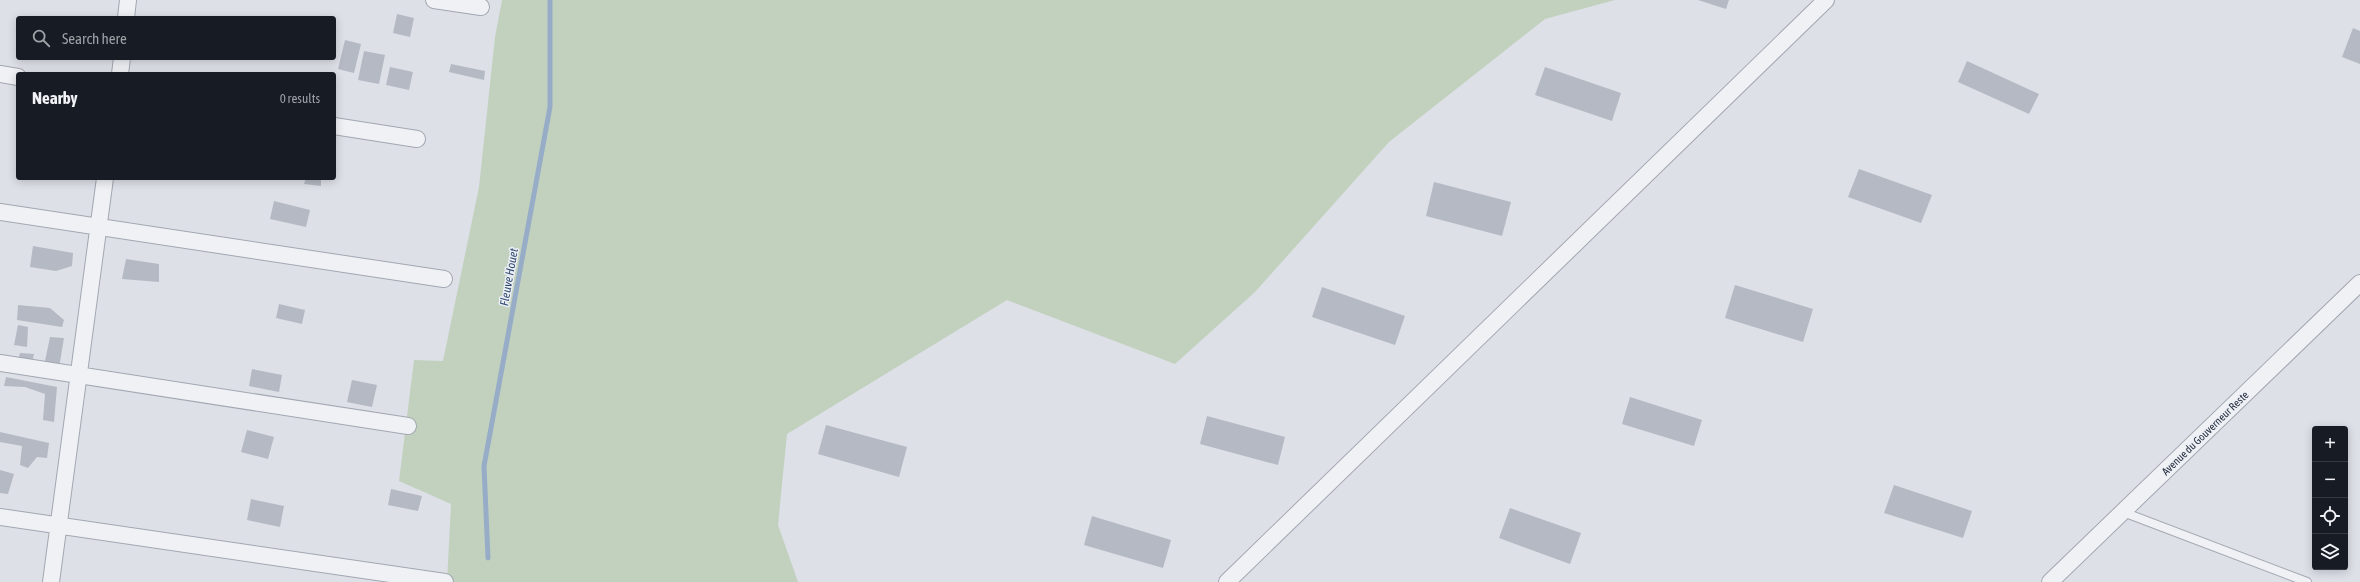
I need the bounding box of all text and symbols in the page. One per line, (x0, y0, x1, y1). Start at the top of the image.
search box (16, 16, 336, 60)
icon: search (30, 27, 52, 49)
text: Search here (62, 30, 127, 47)
text: Nearby (32, 88, 78, 108)
text: 0 results (280, 91, 320, 106)
water label: Fleuve Houet (497, 247, 521, 307)
street label: Avenue du Gouverneur Reste (2159, 388, 2251, 478)
map controls (2312, 426, 2348, 570)
button: + (2312, 426, 2348, 462)
button: − (2312, 462, 2348, 498)
button: locate (2312, 498, 2348, 534)
button: layers (2312, 534, 2348, 570)

